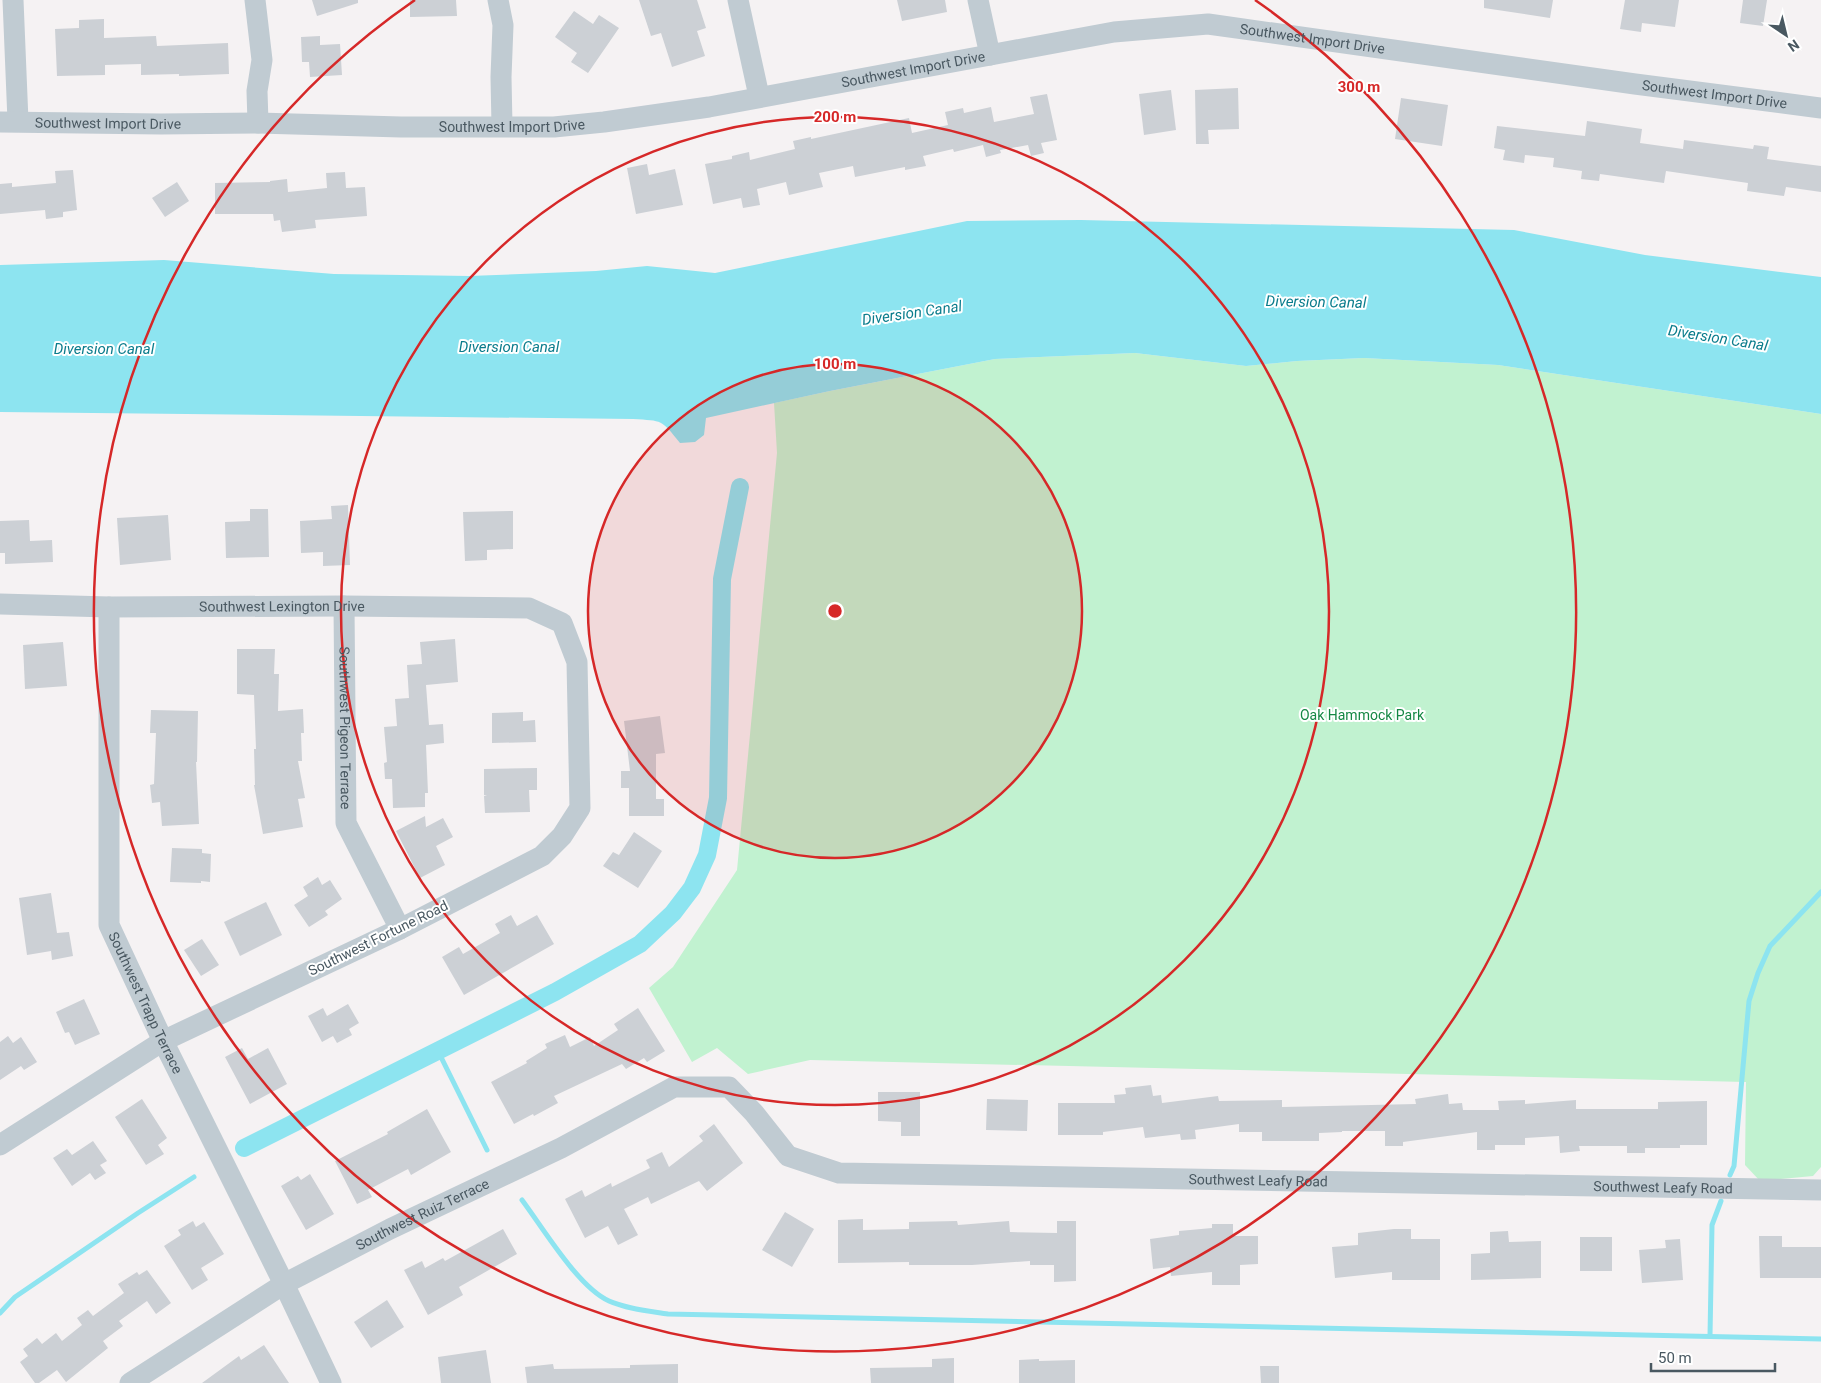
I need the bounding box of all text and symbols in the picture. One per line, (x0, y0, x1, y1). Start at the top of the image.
north arrow (1761, 10, 1811, 60)
street label: Southwest Import Drive (1239, 21, 1386, 57)
text: N (1785, 36, 1802, 55)
street label: Southwest Import Drive (840, 48, 986, 90)
street label: Southwest Import Drive (1641, 77, 1788, 112)
text: 300 m (1338, 78, 1380, 96)
text: 200 m (814, 108, 856, 126)
street label: Southwest Import Drive (35, 114, 181, 132)
street label: Southwest Import Drive (439, 116, 586, 135)
water label: Diversion Canal (1266, 292, 1367, 312)
water label: Diversion Canal (861, 297, 964, 329)
water label: Diversion Canal (1667, 321, 1770, 355)
water label: Diversion Canal (459, 338, 560, 356)
water label: Diversion Canal (54, 340, 155, 358)
text: 100 m (814, 355, 856, 373)
street label: Southwest Lexington Drive (199, 598, 365, 615)
centre of rings (826, 602, 844, 620)
street label: Southwest Pigeon Terrace (336, 647, 354, 809)
park label: Oak Hammock Park (1300, 707, 1425, 723)
street label: Southwest Fortune Road (306, 897, 450, 979)
street label: Southwest Trapp Terrace (105, 929, 186, 1076)
street label: Southwest Leafy Road (1188, 1171, 1328, 1189)
street label: Southwest Ruiz Terrace (353, 1175, 492, 1253)
street label: Southwest Leafy Road (1593, 1178, 1733, 1196)
scale bar (1651, 1340, 1775, 1372)
text: 50 m (1658, 1349, 1692, 1367)

